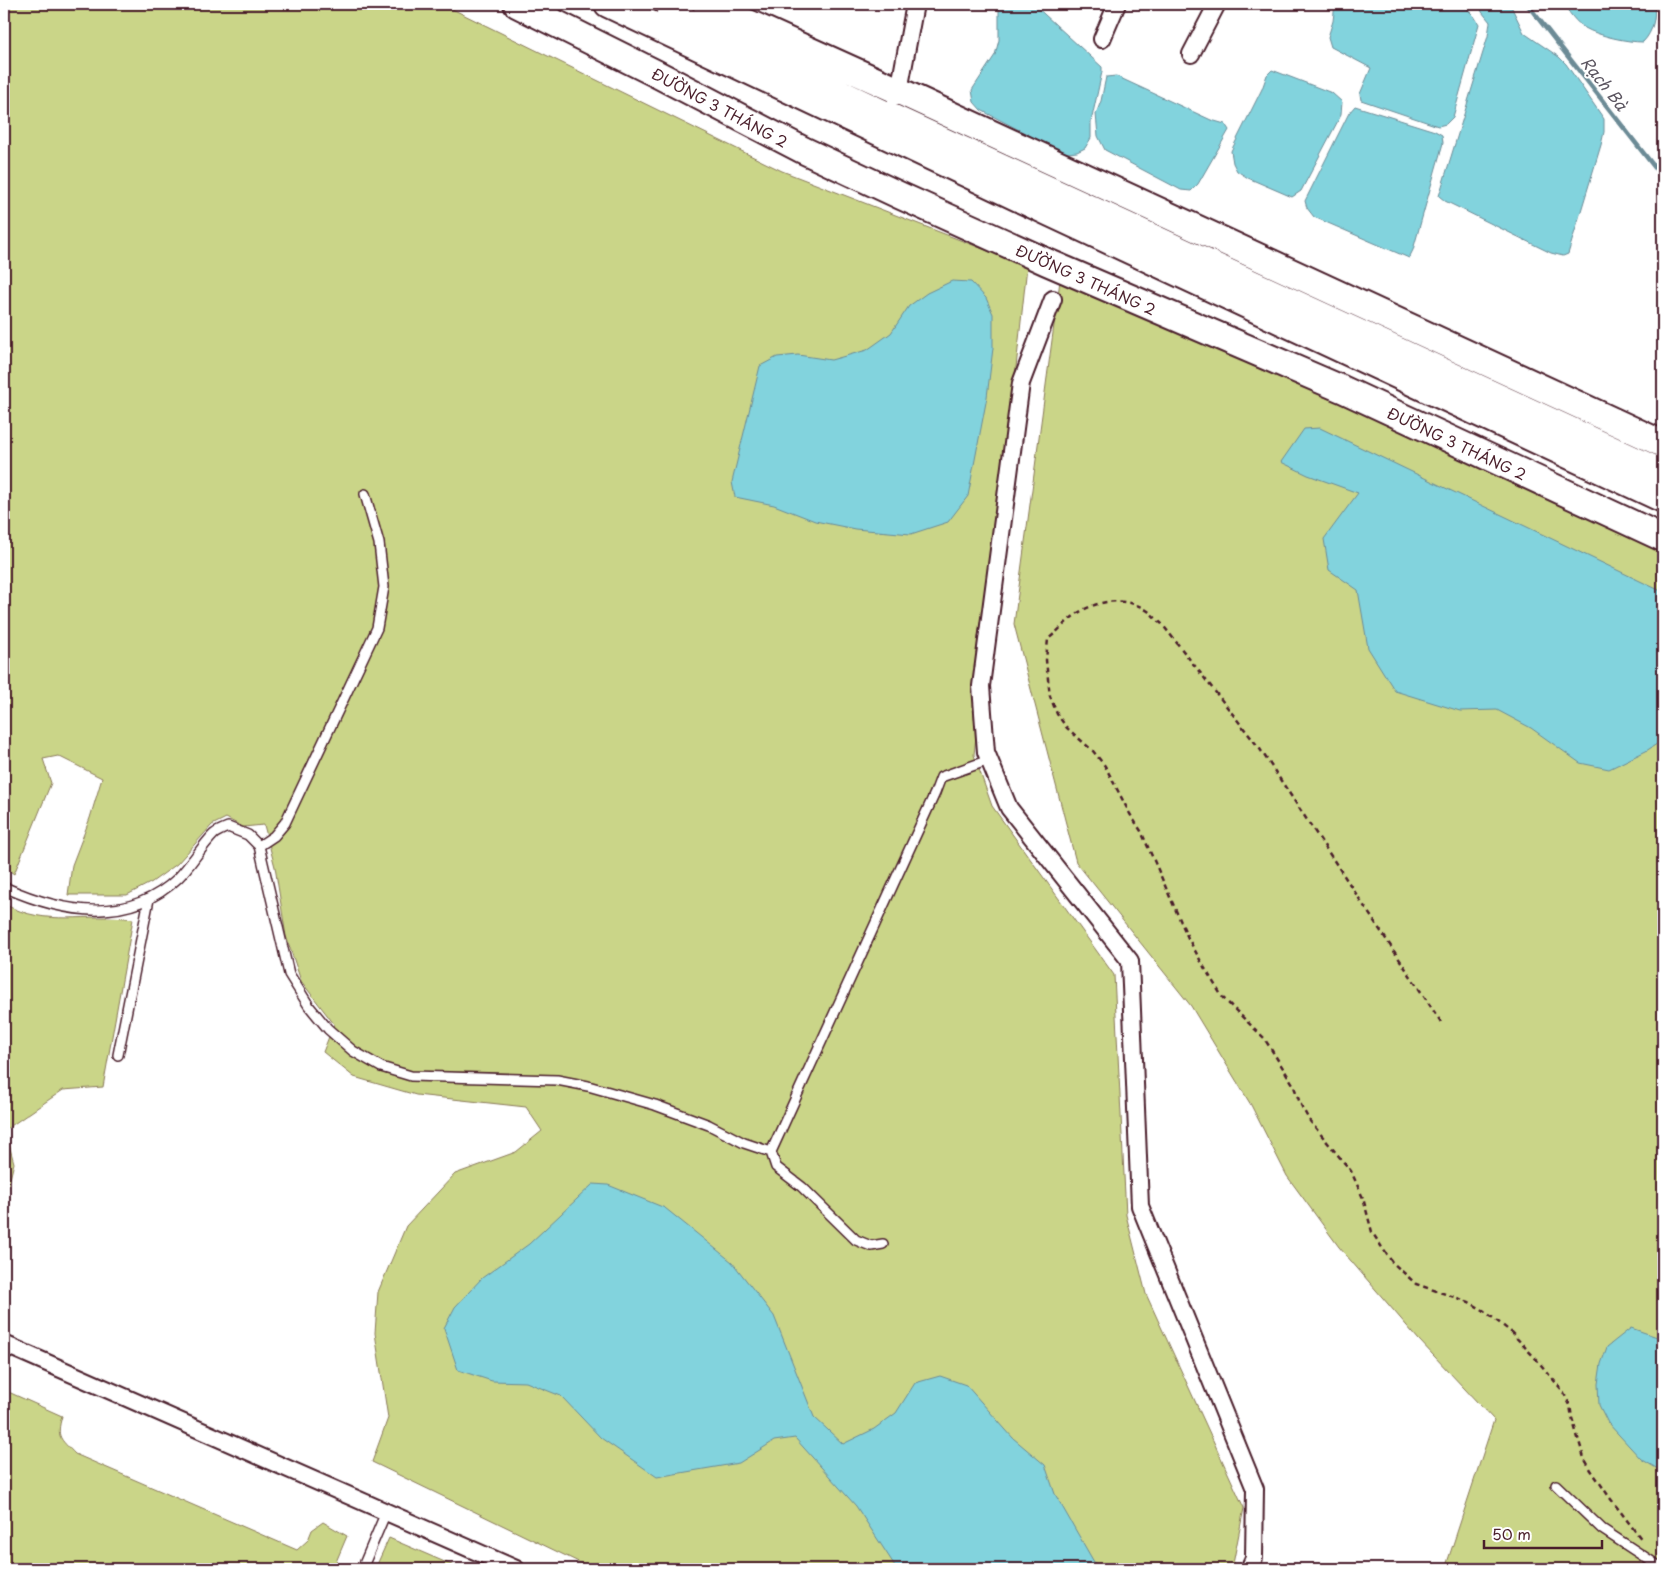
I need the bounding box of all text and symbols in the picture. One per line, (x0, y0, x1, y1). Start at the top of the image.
water label: Rạch Bà (1576, 51, 1634, 116)
street label: ĐƯỜNG 3 THÁNG 2 (648, 61, 792, 153)
street label: ĐƯỜNG 3 THÁNG 2 (1012, 238, 1160, 320)
street label: ĐƯỜNG 3 THÁNG 2 (1384, 401, 1530, 485)
scale bar (1484, 1518, 1602, 1550)
text: 50 m (1492, 1522, 1531, 1545)

